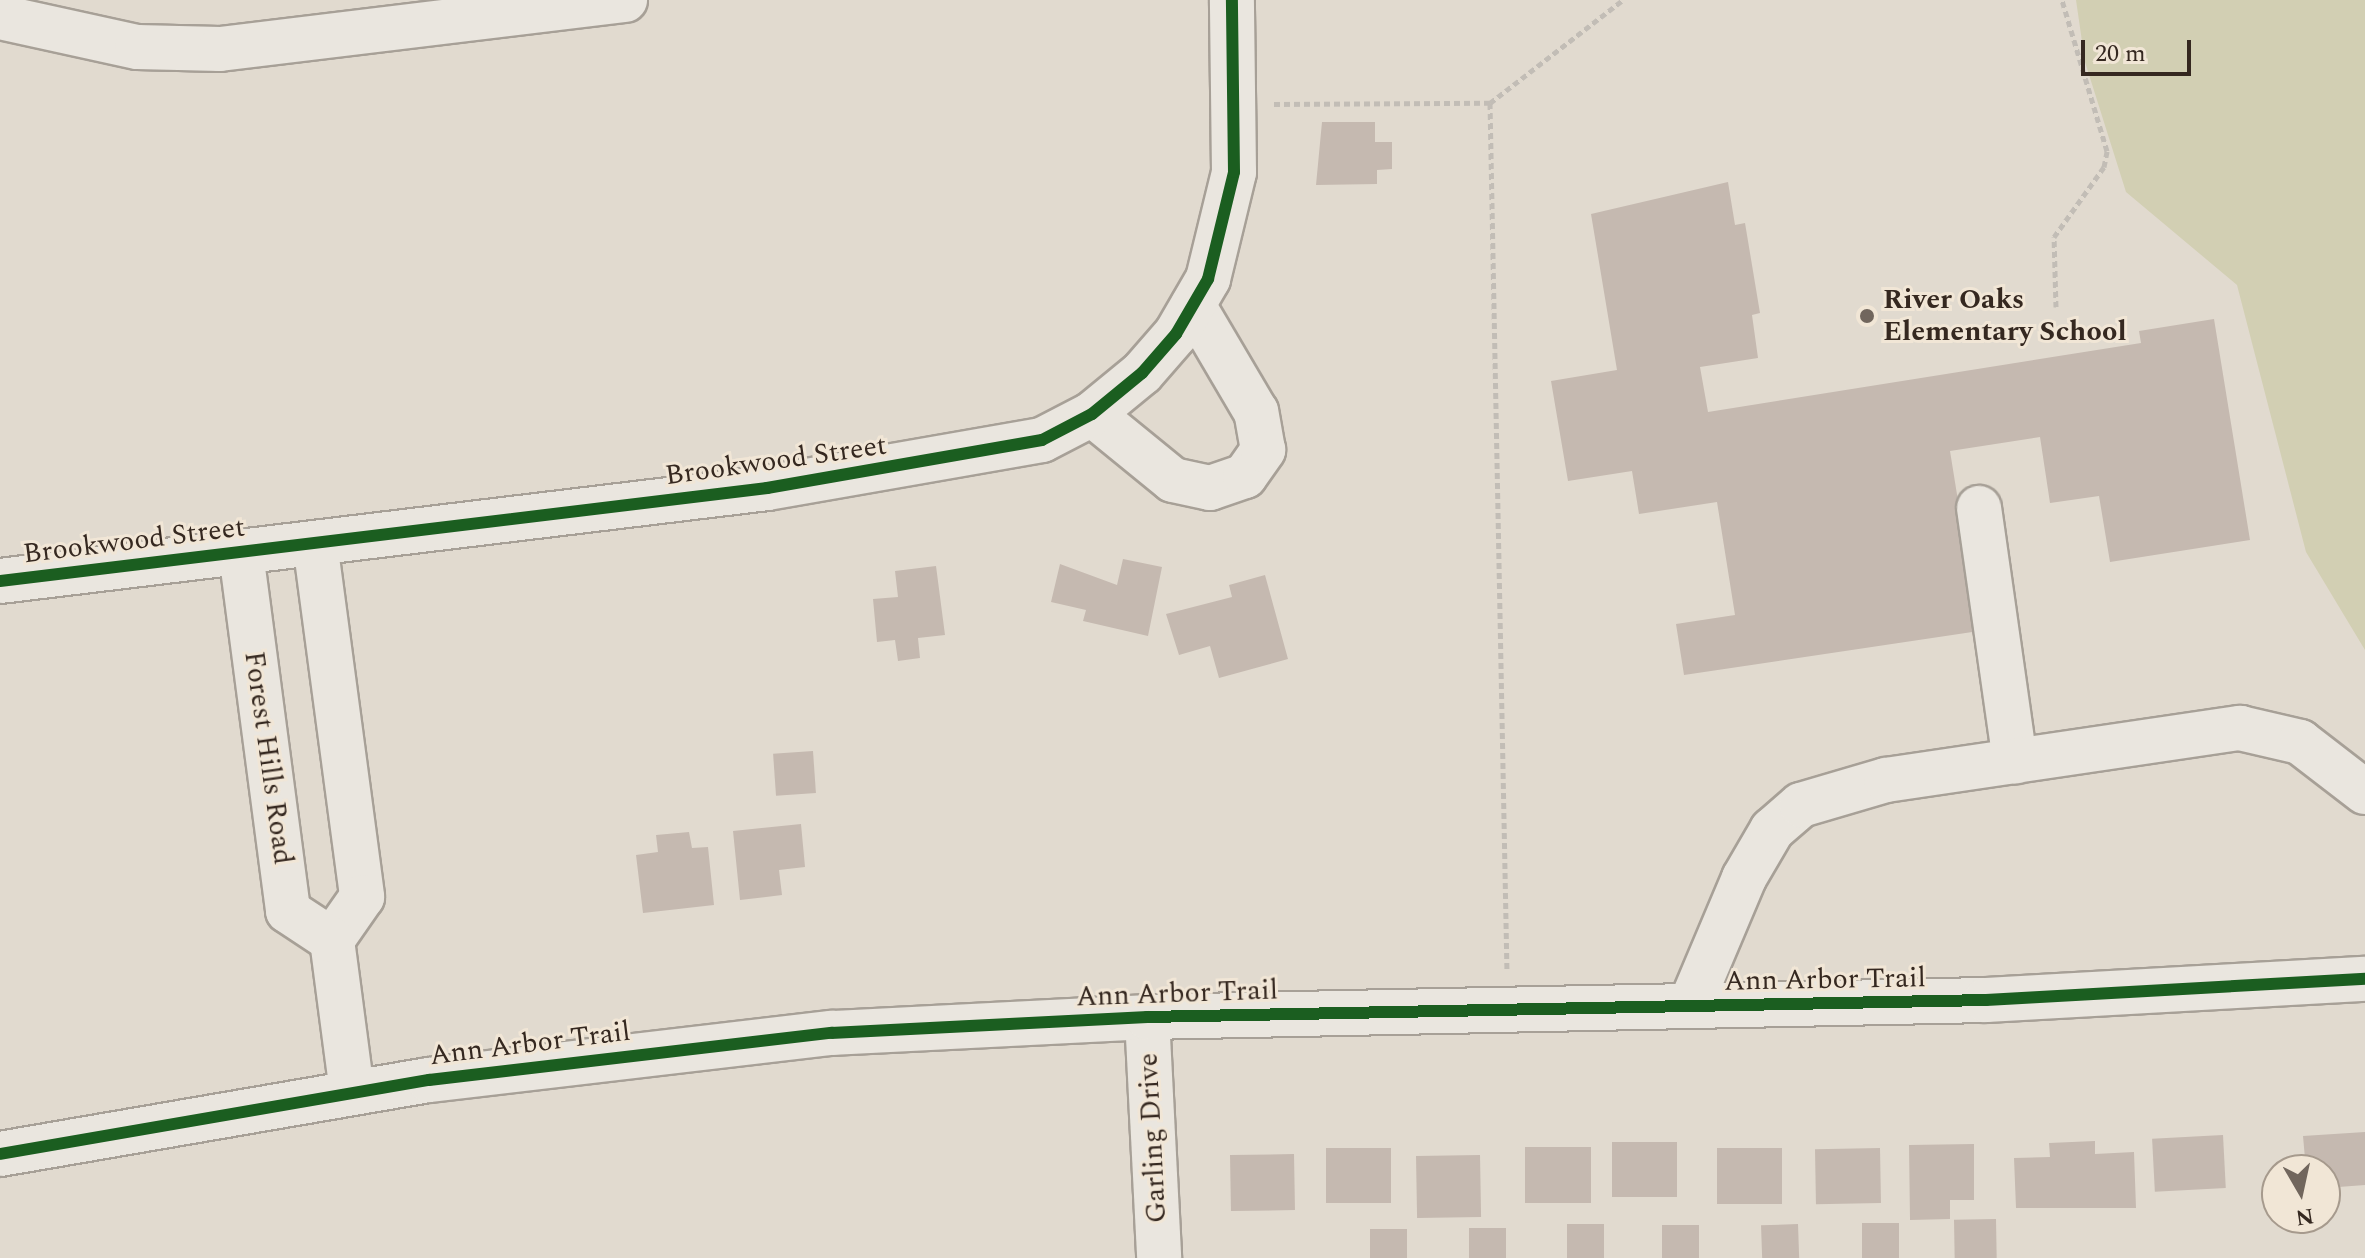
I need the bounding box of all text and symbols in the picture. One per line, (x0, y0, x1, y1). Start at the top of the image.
scale bar (2085, 24, 2195, 74)
text: 20 m (2095, 36, 2146, 72)
place label: River Oaks Elementary School (1883, 283, 2127, 349)
marker: River Oaks Elementary School (1858, 307, 1876, 325)
street label: Brookwood Street (663, 429, 889, 493)
street label: Brookwood Street (21, 511, 247, 571)
street label: Forest Hills Road (236, 649, 300, 867)
street label: Ann Arbor Trail (1724, 961, 1926, 999)
street label: Ann Arbor Trail (1076, 974, 1278, 1014)
street label: Ann Arbor Trail (428, 1015, 632, 1073)
street label: Garling Drive (1132, 1052, 1174, 1224)
north arrow (2261, 1154, 2341, 1234)
text: N (2293, 1199, 2316, 1234)

